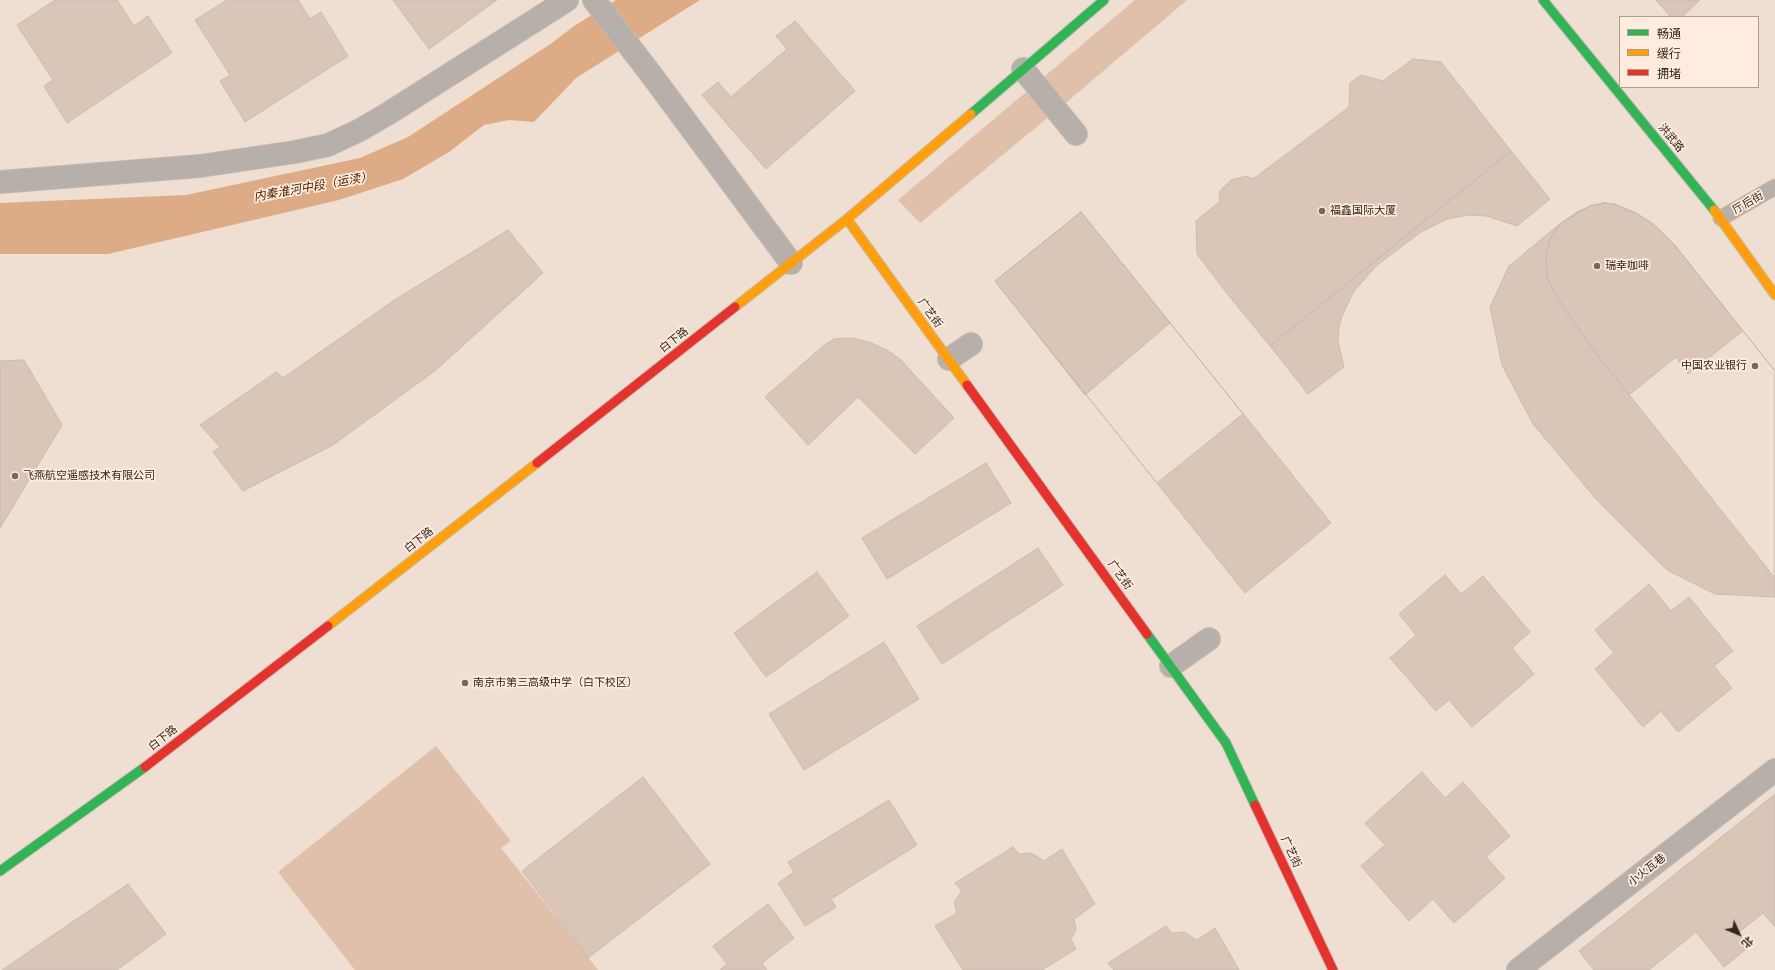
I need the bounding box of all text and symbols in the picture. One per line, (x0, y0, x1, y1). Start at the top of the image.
legend (1619, 16, 1759, 88)
text: 畅通 (1657, 26, 1681, 41)
text: 缓行 (1657, 46, 1681, 61)
text: 拥堵 (1657, 66, 1681, 81)
street label: 洪武路 (1655, 121, 1687, 155)
water label: 内秦淮河中段（运渎） (253, 169, 373, 205)
street label: 厅后街 (1730, 189, 1766, 217)
place label: 福鑫国际大厦 (1330, 204, 1396, 218)
marker: 福鑫国际大厦 (1317, 206, 1327, 216)
place label: 瑞幸咖啡 (1605, 259, 1649, 273)
marker: 瑞幸咖啡 (1592, 261, 1602, 271)
street label: 广艺街 (915, 296, 945, 330)
street label: 白下路 (657, 325, 691, 355)
place label: 中国农业银行 (1681, 359, 1747, 373)
marker: 中国农业银行 (1750, 361, 1760, 371)
place label: 飞燕航空遥感技术有限公司 (23, 469, 155, 483)
marker: 飞燕航空遥感技术有限公司 (10, 471, 20, 481)
street label: 白下路 (402, 525, 436, 555)
street label: 广艺街 (1105, 558, 1135, 592)
place label: 南京市第三高级中学（白下校区） (473, 676, 638, 690)
marker: 南京市第三高级中学（白下校区） (460, 678, 470, 688)
street label: 白下路 (146, 723, 180, 753)
street label: 广艺街 (1278, 834, 1304, 870)
street label: 小火瓦巷 (1626, 851, 1668, 889)
north arrow (1719, 914, 1759, 954)
text: 北 (1739, 934, 1756, 951)

